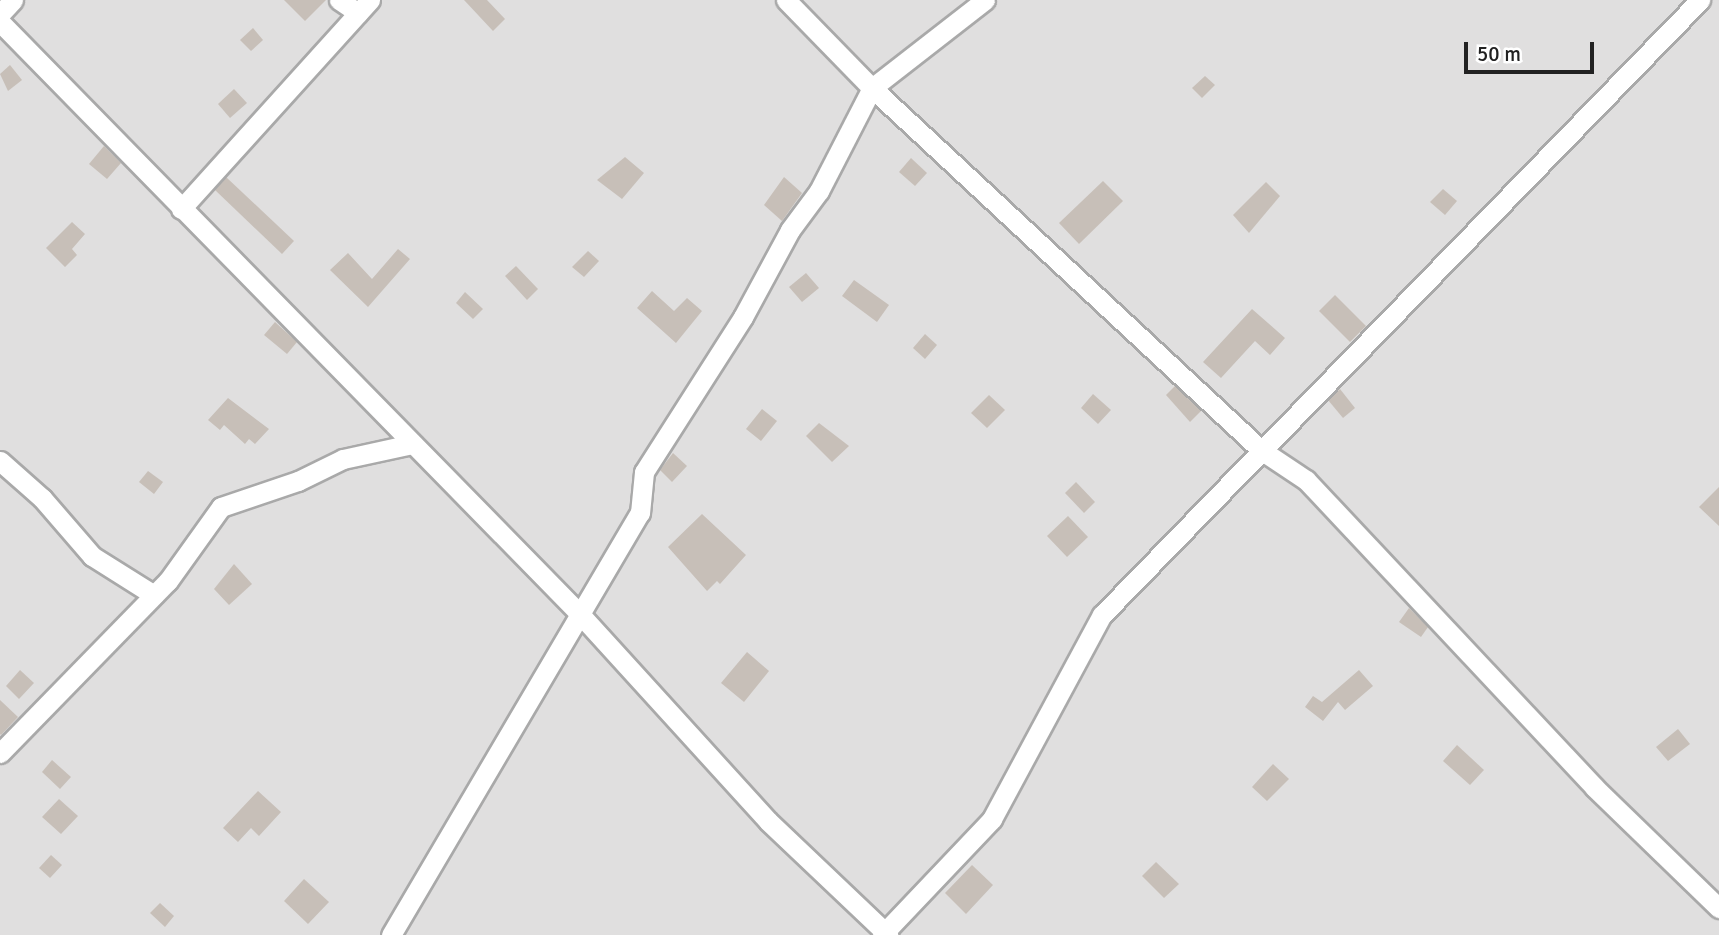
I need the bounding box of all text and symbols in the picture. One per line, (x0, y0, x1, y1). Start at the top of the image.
scale bar (1467, 28, 1596, 72)
text: 50 m (1477, 41, 1521, 67)

